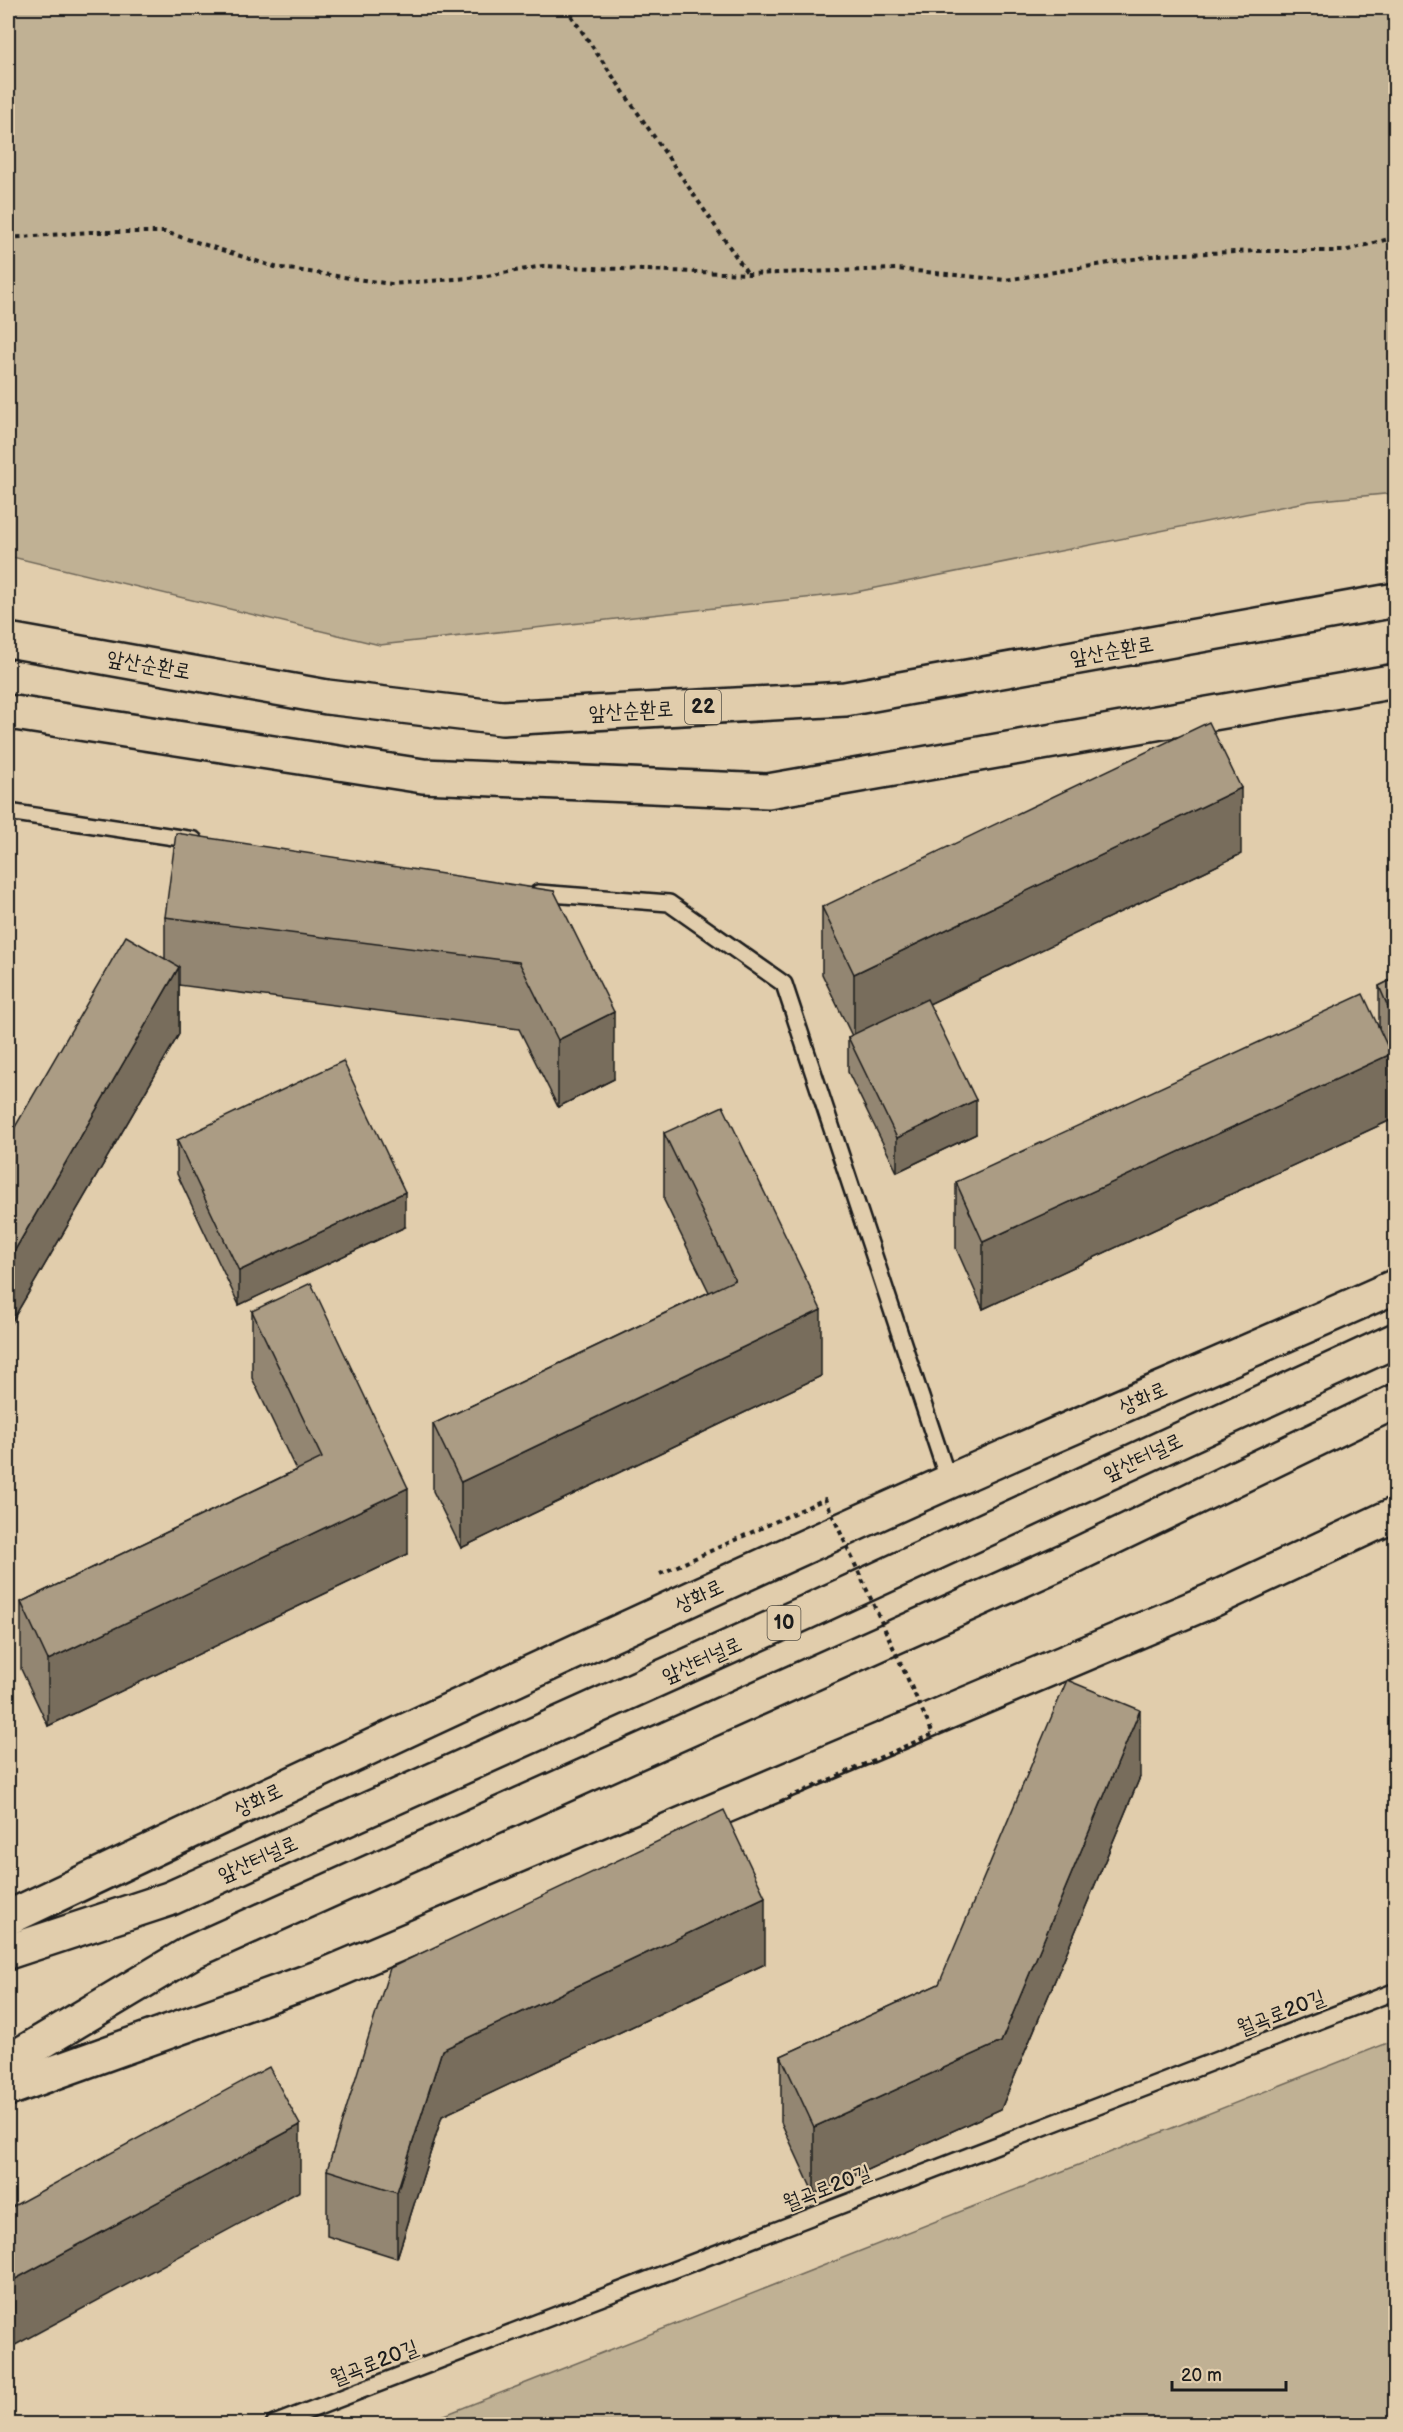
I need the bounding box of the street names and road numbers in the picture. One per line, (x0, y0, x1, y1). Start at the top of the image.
street label: 앞산순환로 (1068, 631, 1156, 671)
street label: 앞산순환로 (105, 645, 193, 685)
road number: 22 (685, 690, 721, 724)
street label: 앞산순환로 (588, 696, 674, 726)
street label: 상화로 (1115, 1376, 1171, 1420)
street label: 앞산터널로 (1099, 1428, 1187, 1486)
street label: 상화로 (671, 1574, 727, 1618)
road number: 10 (768, 1606, 800, 1640)
street label: 앞산터널로 (658, 1631, 746, 1689)
street label: 상화로 (230, 1778, 286, 1822)
street label: 앞산터널로 (214, 1830, 302, 1888)
street label: 월곡로20길 (1233, 1985, 1329, 2041)
street label: 월곡로20길 (779, 2160, 875, 2216)
street label: 월곡로20길 (326, 2335, 422, 2391)

